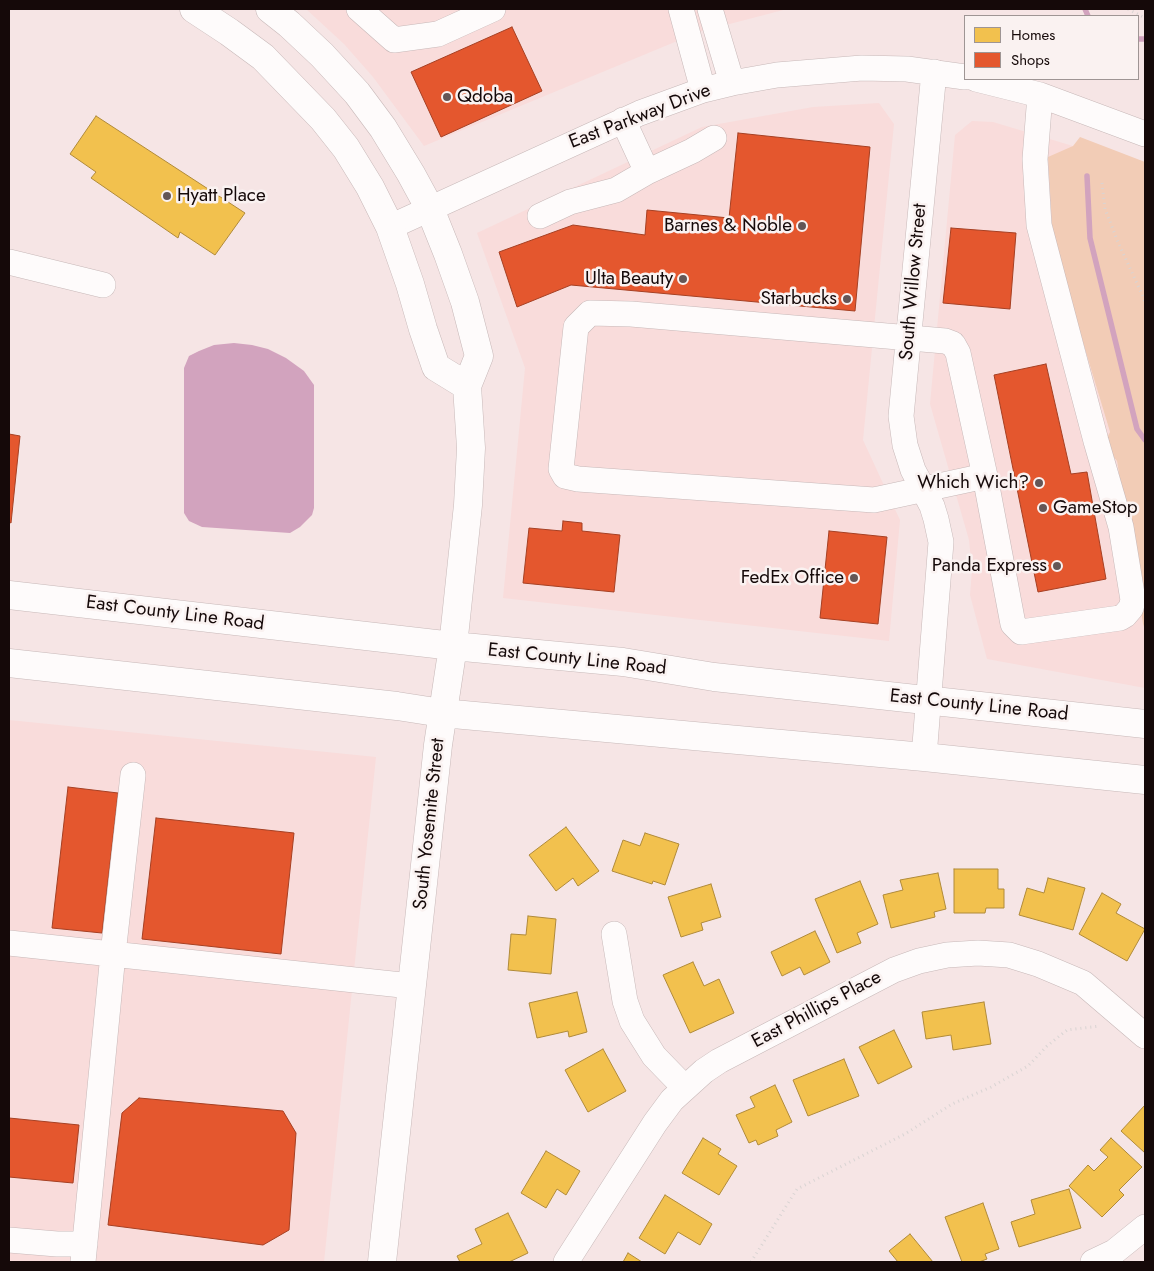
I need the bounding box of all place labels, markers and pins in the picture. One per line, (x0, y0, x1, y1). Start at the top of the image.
place label: Qdoba (457, 86, 513, 108)
marker: Qdoba (441, 91, 453, 103)
place label: Hyatt Place (177, 185, 266, 207)
marker: Hyatt Place (161, 190, 173, 202)
place label: Barnes & Noble (664, 215, 792, 237)
marker: Barnes & Noble (796, 220, 808, 232)
place label: Ulta Beauty (585, 268, 673, 290)
marker: Ulta Beauty (677, 273, 689, 285)
place label: Starbucks (760, 288, 837, 310)
marker: Starbucks (841, 293, 853, 305)
place label: Which Wich? (917, 472, 1029, 494)
marker: Which Wich? (1033, 477, 1045, 489)
place label: GameStop (1053, 497, 1138, 519)
marker: GameStop (1037, 502, 1049, 514)
place label: Panda Express (932, 555, 1047, 577)
marker: Panda Express (1051, 560, 1063, 572)
place label: FedEx Office (741, 567, 844, 589)
marker: FedEx Office (848, 572, 860, 584)

